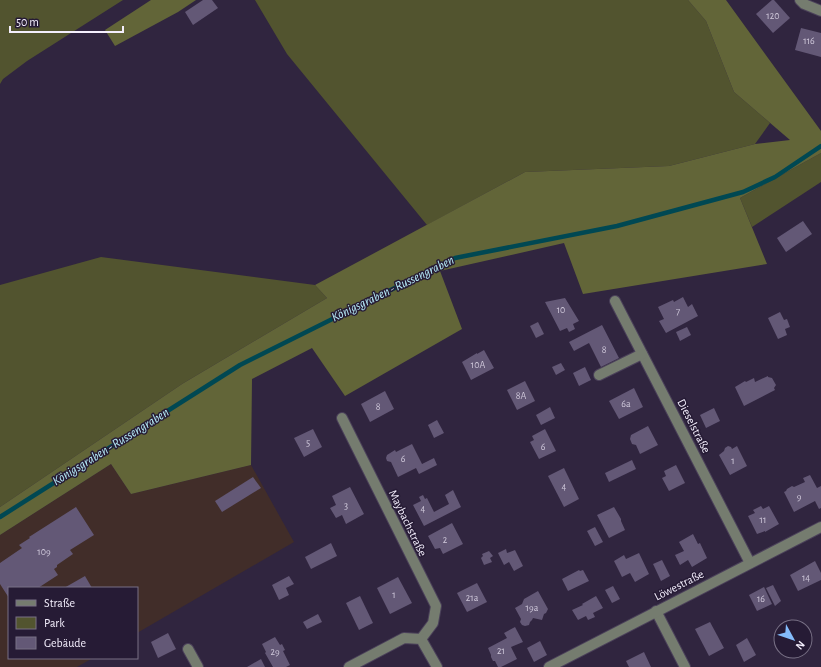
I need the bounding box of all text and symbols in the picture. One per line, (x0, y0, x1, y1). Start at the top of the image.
scale bar (10, 8, 123, 34)
house number: 120 (766, 11, 780, 21)
text: 50 m (16, 16, 39, 28)
house number: 116 (803, 36, 815, 46)
water label: Königsgraben - Russengraben (330, 254, 456, 324)
house number: 10 (557, 305, 565, 315)
house number: 7 (676, 307, 680, 317)
house number: 8 (602, 345, 607, 355)
house number: 10A (471, 360, 485, 370)
house number: 8A (516, 391, 526, 401)
street label: Dieselstraße (675, 397, 713, 455)
house number: 6a (621, 399, 631, 409)
house number: 8 (376, 402, 381, 412)
water label: Königsgraben - Russengraben (50, 406, 172, 488)
house number: 5 (306, 438, 310, 448)
house number: 6 (541, 442, 546, 452)
house number: 6 (401, 454, 406, 464)
house number: 1 (731, 456, 735, 466)
house number: 4 (562, 482, 567, 492)
street label: Maybachstraße (386, 488, 429, 559)
house number: 9 (797, 492, 802, 502)
house number: 3 (344, 501, 348, 511)
house number: 4 (421, 504, 426, 514)
house number: 11 (760, 515, 766, 525)
house number: 2 (443, 535, 448, 545)
house number: 109 (37, 547, 51, 557)
street label: Löwestraße (652, 567, 706, 603)
house number: 14 (802, 573, 810, 583)
legend (8, 587, 138, 659)
house number: 1 (392, 590, 396, 600)
house number: 21a (466, 593, 479, 603)
house number: 16 (757, 594, 765, 604)
text: Straße (44, 597, 75, 609)
house number: 19a (526, 603, 539, 613)
text: Park (44, 617, 65, 629)
north arrow (773, 619, 813, 659)
text: Gebäude (44, 637, 86, 649)
text: N (794, 639, 807, 652)
house number: 21 (497, 646, 505, 656)
house number: 29 (270, 647, 280, 657)

